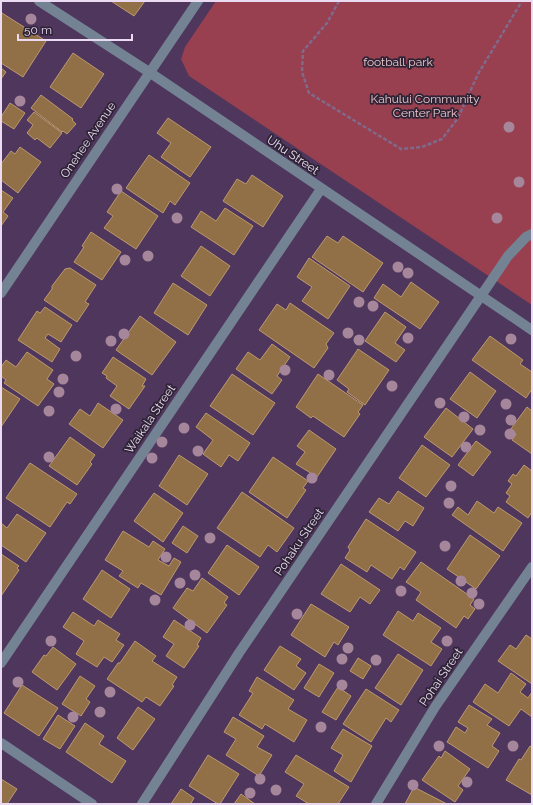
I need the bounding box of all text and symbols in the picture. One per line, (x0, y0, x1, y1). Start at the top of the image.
scale bar (18, 16, 132, 42)
text: 50 m (24, 23, 52, 37)
park label: football park (363, 55, 433, 69)
park label: Kahului Community Center Park (370, 92, 480, 120)
street label: Onehee Avenue (57, 99, 119, 181)
street label: Uhu Street (264, 133, 322, 177)
street label: Waikala Street (122, 382, 178, 456)
street label: Pohaku Street (271, 506, 327, 578)
street label: Pohai Street (416, 645, 466, 709)

